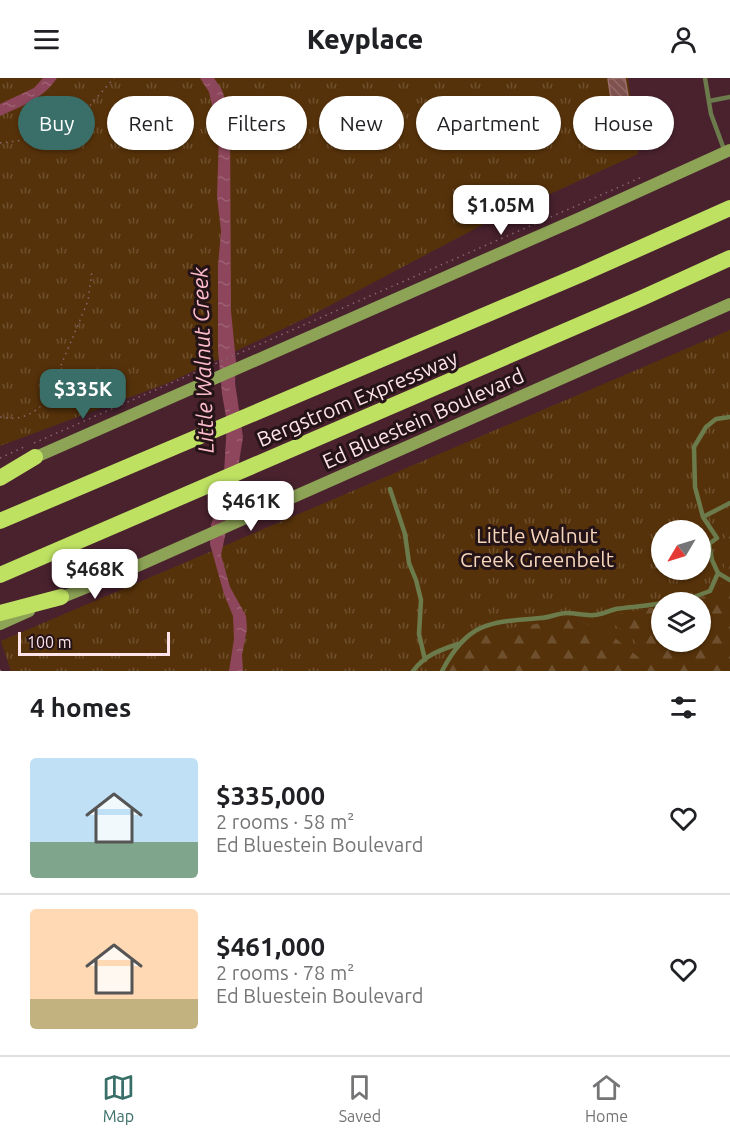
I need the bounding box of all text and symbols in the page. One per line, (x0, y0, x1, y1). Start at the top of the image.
icon: menu (30, 23, 63, 56)
icon: person (667, 23, 700, 56)
text: Keyplace (307, 24, 423, 54)
chip: Buy (18, 96, 95, 150)
chip: Rent (107, 96, 194, 150)
chip: Filters (206, 96, 307, 150)
chip: New (319, 96, 404, 150)
chip: Apartment (416, 96, 561, 150)
chip: House (573, 96, 674, 150)
pin: $1.05M (452, 185, 550, 236)
text: $1.05M (467, 193, 535, 216)
water label: Little Walnut Creek (186, 266, 218, 454)
street label: Bergstrom Expressway (253, 345, 461, 451)
street label: Ed Bluestein Boulevard (319, 363, 527, 473)
pin: $335K (41, 369, 125, 420)
text: $335K (54, 377, 112, 400)
pin: $461K (209, 481, 293, 532)
text: $461K (222, 489, 280, 512)
north arrow (651, 520, 711, 580)
map controls (651, 520, 711, 652)
park label: Little Walnut Creek Greenbelt (460, 523, 614, 571)
pin: $468K (53, 549, 137, 600)
text: $468K (66, 557, 124, 580)
button: layers (651, 592, 711, 652)
scale bar (18, 629, 170, 656)
text: 100 m (27, 633, 72, 651)
icon: filters (667, 691, 700, 724)
text: 4 homes (30, 693, 131, 722)
text: $335,000 (216, 781, 325, 810)
icon: home (78, 782, 150, 854)
icon: heart (667, 802, 700, 835)
text: 2 rooms · 58 m² (216, 810, 354, 833)
text: Ed Bluestein Boulevard (216, 833, 424, 856)
text: $461,000 (216, 932, 325, 961)
icon: home (78, 933, 150, 1005)
icon: heart (667, 953, 700, 986)
text: 2 rooms · 78 m² (216, 961, 354, 984)
text: Ed Bluestein Boulevard (216, 984, 424, 1007)
tab: Map (102, 1071, 135, 1125)
tab: Saved (339, 1071, 381, 1125)
tab: Home (585, 1071, 628, 1125)

